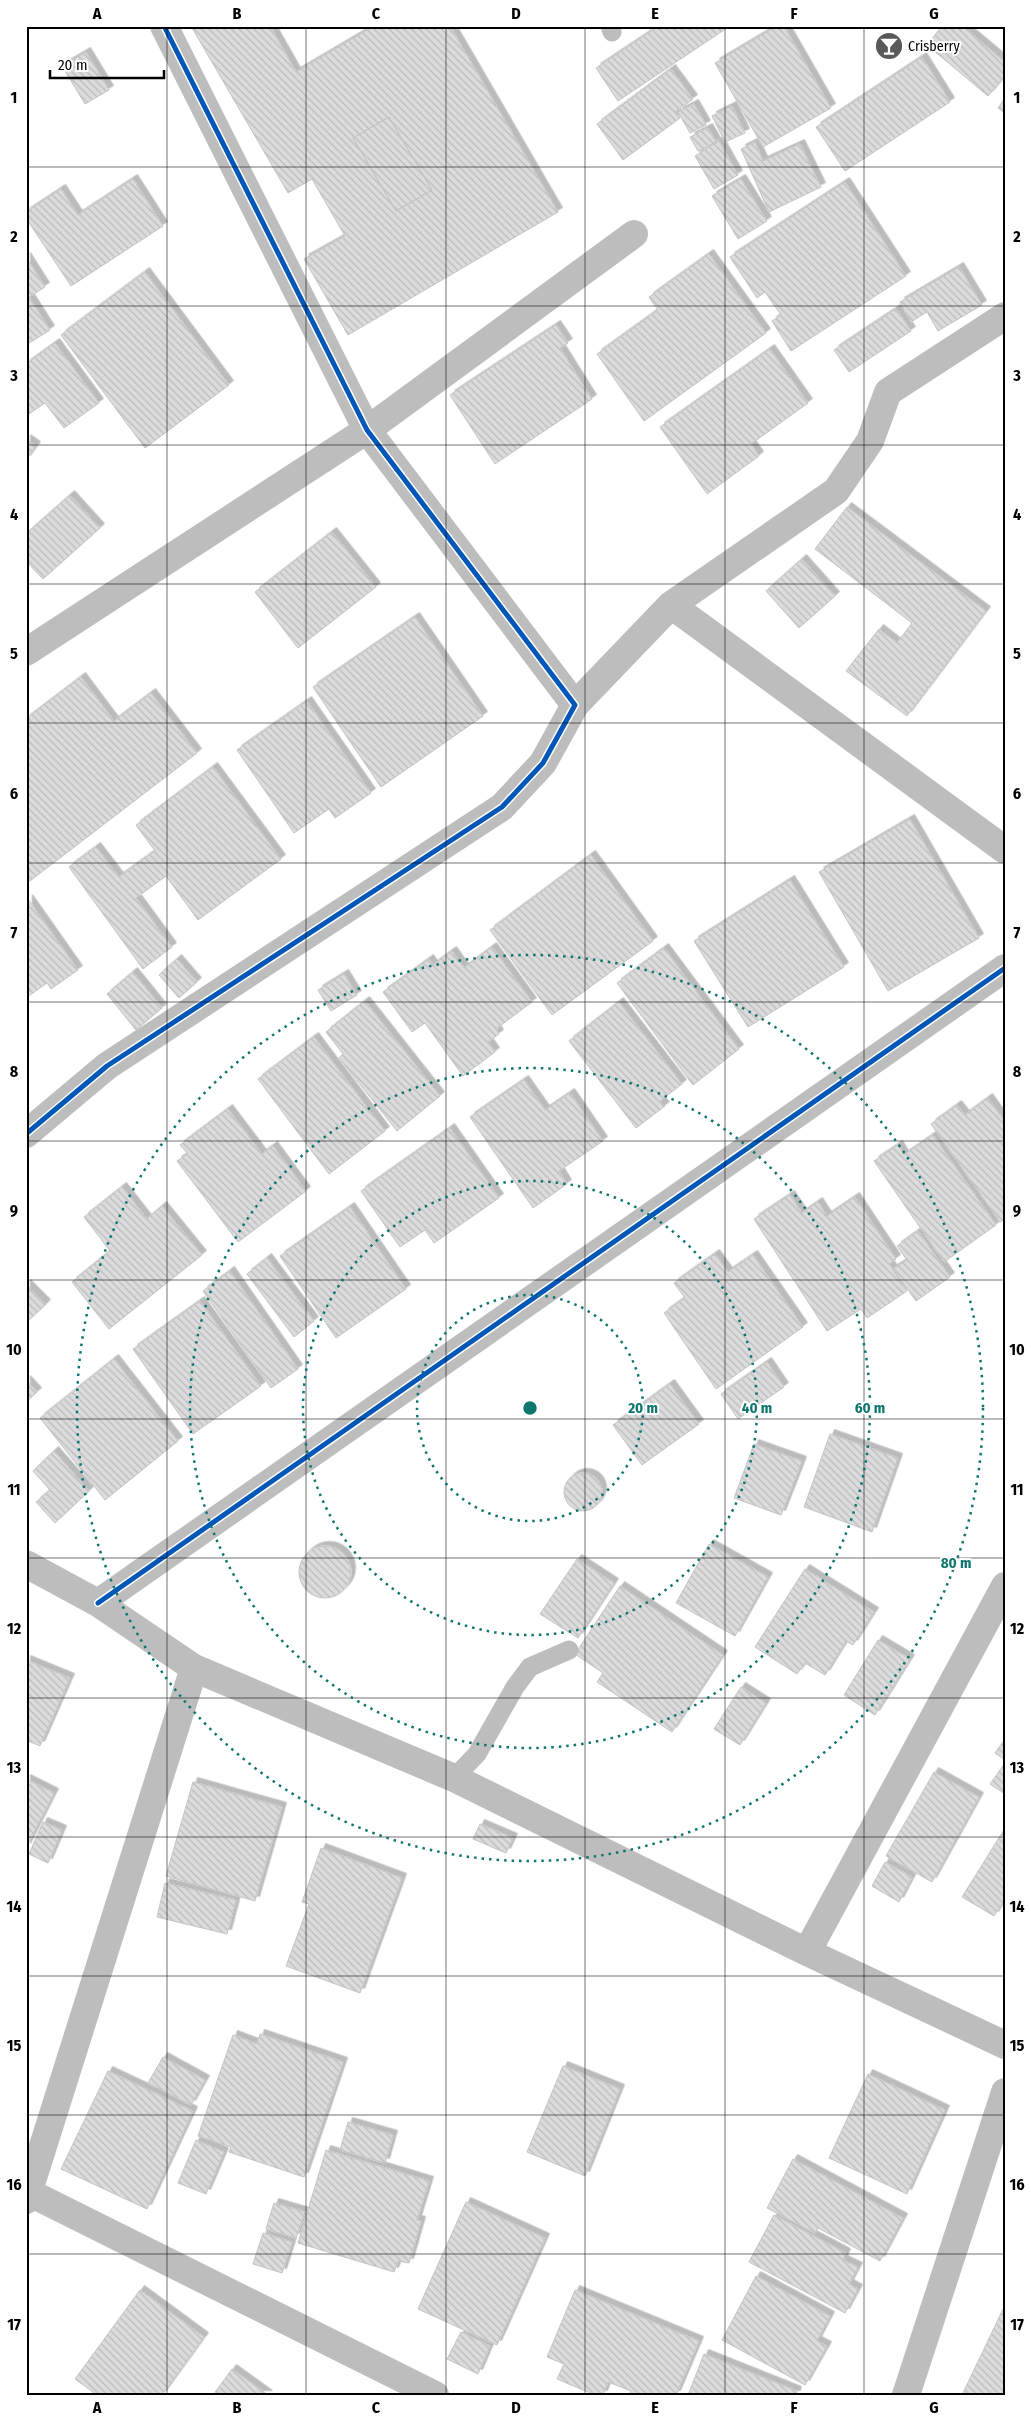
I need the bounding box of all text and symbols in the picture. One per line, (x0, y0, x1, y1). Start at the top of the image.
text: A (92, 4, 102, 23)
text: B (233, 4, 242, 23)
text: C (372, 4, 381, 23)
text: D (511, 4, 521, 23)
text: E (651, 4, 659, 23)
text: F (790, 4, 798, 23)
text: G (929, 4, 939, 23)
bar icon: Crisberry (874, 31, 904, 61)
place label: Crisberry (908, 38, 960, 55)
scale bar (50, 48, 164, 80)
text: 20 m (58, 56, 88, 74)
text: 1 (11, 88, 17, 107)
text: 1 (1014, 88, 1020, 107)
text: 2 (9, 227, 18, 246)
text: 2 (1012, 227, 1021, 246)
text: 3 (9, 366, 18, 385)
text: 3 (1012, 366, 1021, 385)
text: 4 (10, 505, 18, 524)
text: 4 (1013, 505, 1021, 524)
text: 5 (10, 644, 18, 663)
text: 5 (1013, 644, 1021, 663)
text: 6 (10, 784, 18, 803)
text: 6 (1013, 784, 1021, 803)
text: 7 (11, 923, 18, 942)
text: 7 (1014, 923, 1021, 942)
text: 8 (10, 1062, 19, 1081)
text: 8 (1013, 1062, 1022, 1081)
text: 9 (10, 1201, 18, 1220)
text: 9 (1013, 1201, 1021, 1220)
text: 10 (6, 1340, 22, 1359)
text: 10 (1009, 1340, 1025, 1359)
centre of rings (521, 1399, 539, 1417)
text: 20 m (627, 1399, 658, 1417)
text: 40 m (742, 1399, 772, 1417)
text: 60 m (855, 1399, 885, 1417)
text: 11 (7, 1480, 21, 1499)
text: 11 (1010, 1480, 1024, 1499)
text: 80 m (941, 1554, 971, 1572)
text: 12 (7, 1619, 22, 1638)
text: 12 (1010, 1619, 1025, 1638)
text: 13 (7, 1758, 22, 1777)
text: 13 (1010, 1758, 1025, 1777)
text: 14 (7, 1897, 22, 1916)
text: 14 (1010, 1897, 1025, 1916)
text: 15 (7, 2036, 21, 2055)
text: 15 (1010, 2036, 1024, 2055)
text: 16 (6, 2175, 22, 2194)
text: 16 (1009, 2175, 1025, 2194)
text: 17 (7, 2315, 21, 2334)
text: 17 (1010, 2315, 1024, 2334)
text: A (92, 2398, 102, 2417)
text: B (233, 2398, 242, 2417)
text: C (372, 2398, 381, 2417)
text: D (511, 2398, 521, 2417)
text: E (651, 2398, 659, 2417)
text: F (790, 2398, 798, 2417)
text: G (929, 2398, 939, 2417)

